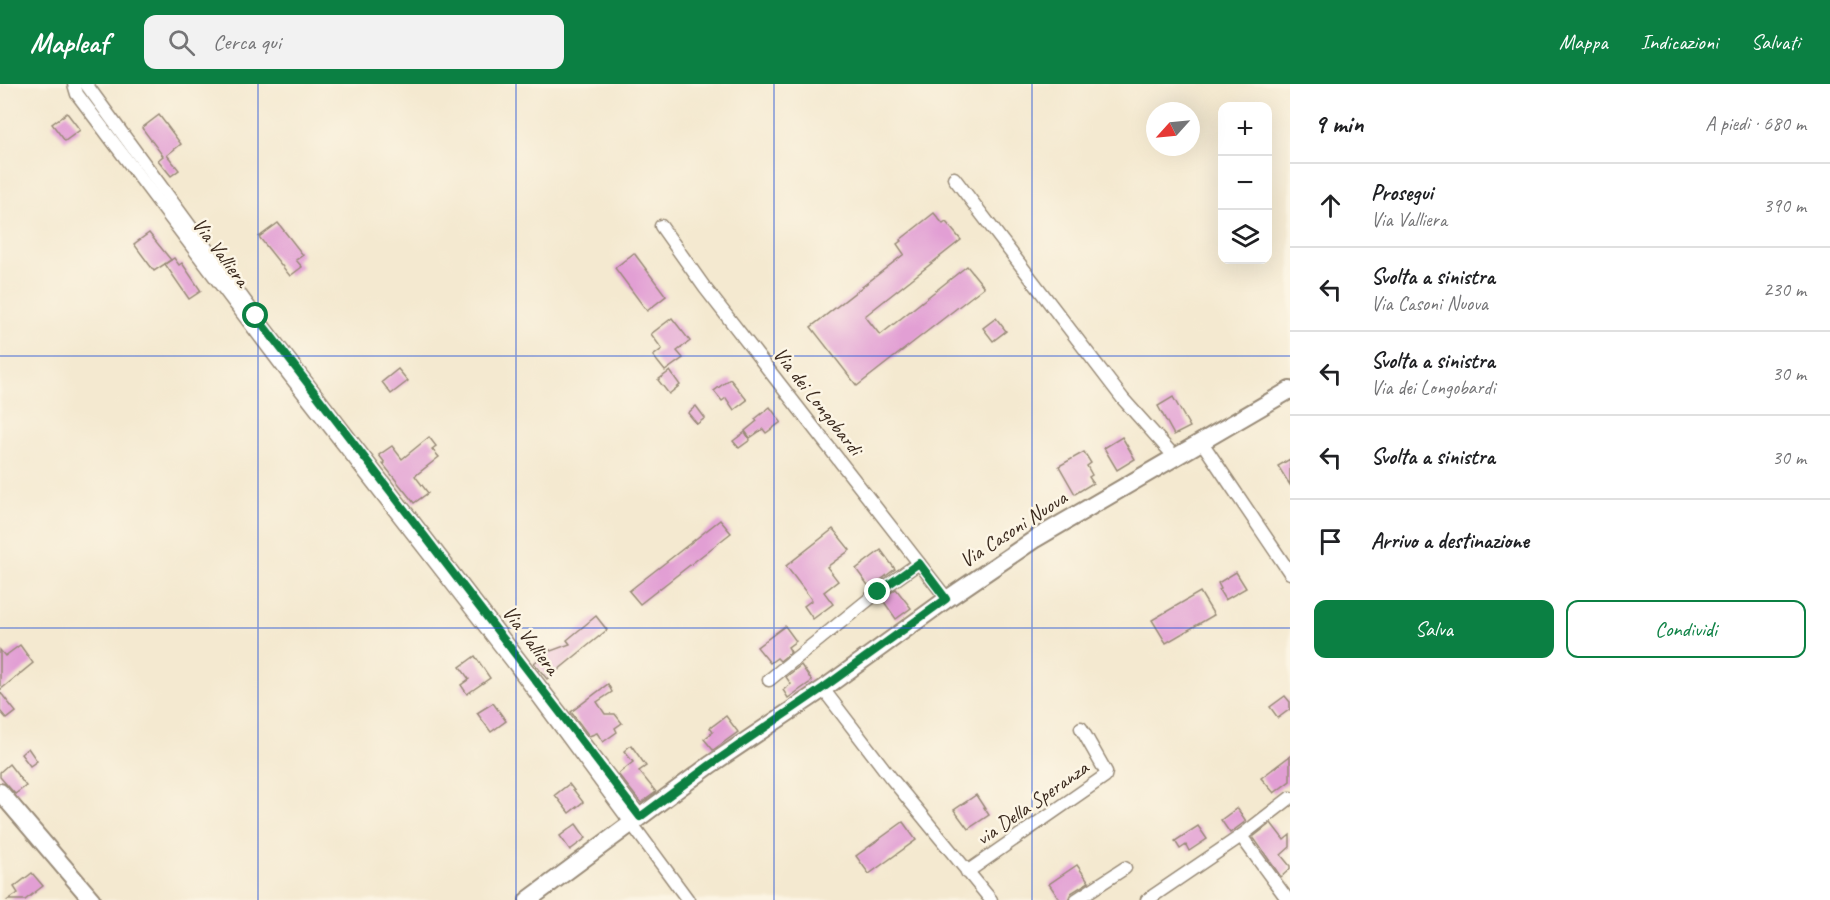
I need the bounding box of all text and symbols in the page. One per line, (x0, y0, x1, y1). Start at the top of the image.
search box (144, 15, 564, 69)
text: Mapleaf (30, 25, 108, 60)
icon: search (165, 26, 198, 59)
text: Cerca qui (213, 28, 281, 56)
text: Mappa (1559, 29, 1608, 55)
text: Indicazioni (1641, 29, 1718, 55)
text: Salvati (1751, 29, 1800, 55)
north arrow (1146, 102, 1200, 156)
map controls (1218, 102, 1272, 264)
button: + (1218, 102, 1272, 156)
text: 9 min (1314, 107, 1364, 140)
text: A piedi · 680 m (1705, 111, 1806, 136)
button: − (1218, 156, 1272, 210)
text: Prosegui (1371, 179, 1433, 207)
icon: ahead (1314, 189, 1347, 222)
text: 390 m (1763, 193, 1806, 218)
text: Via Valliera (1371, 207, 1447, 232)
button: layers (1218, 210, 1272, 264)
street label: Via Valliera (187, 212, 257, 294)
text: Svolta a sinistra (1371, 263, 1495, 291)
icon: left (1314, 273, 1347, 306)
text: 230 m (1763, 277, 1806, 302)
text: Via Casoni Nuova (1371, 291, 1488, 316)
route start (242, 302, 268, 328)
street label: Via dei Longobardi (768, 342, 870, 463)
text: Svolta a sinistra (1371, 347, 1495, 375)
icon: left (1314, 357, 1347, 390)
text: 30 m (1772, 361, 1806, 386)
text: Via dei Longobardi (1371, 375, 1495, 400)
icon: left (1314, 441, 1347, 474)
text: Svolta a sinistra (1371, 443, 1495, 471)
text: 30 m (1772, 445, 1806, 470)
street label: Via Casoni Nuova (954, 484, 1073, 573)
icon: arrive (1314, 525, 1347, 558)
text: Arrivo a destinazione (1371, 527, 1529, 555)
route end (864, 578, 890, 604)
street label: Via Valliera (497, 600, 567, 682)
button: Salva (1314, 600, 1554, 658)
button: Condividi (1566, 600, 1806, 658)
street label: via Della Speranza (971, 754, 1095, 851)

